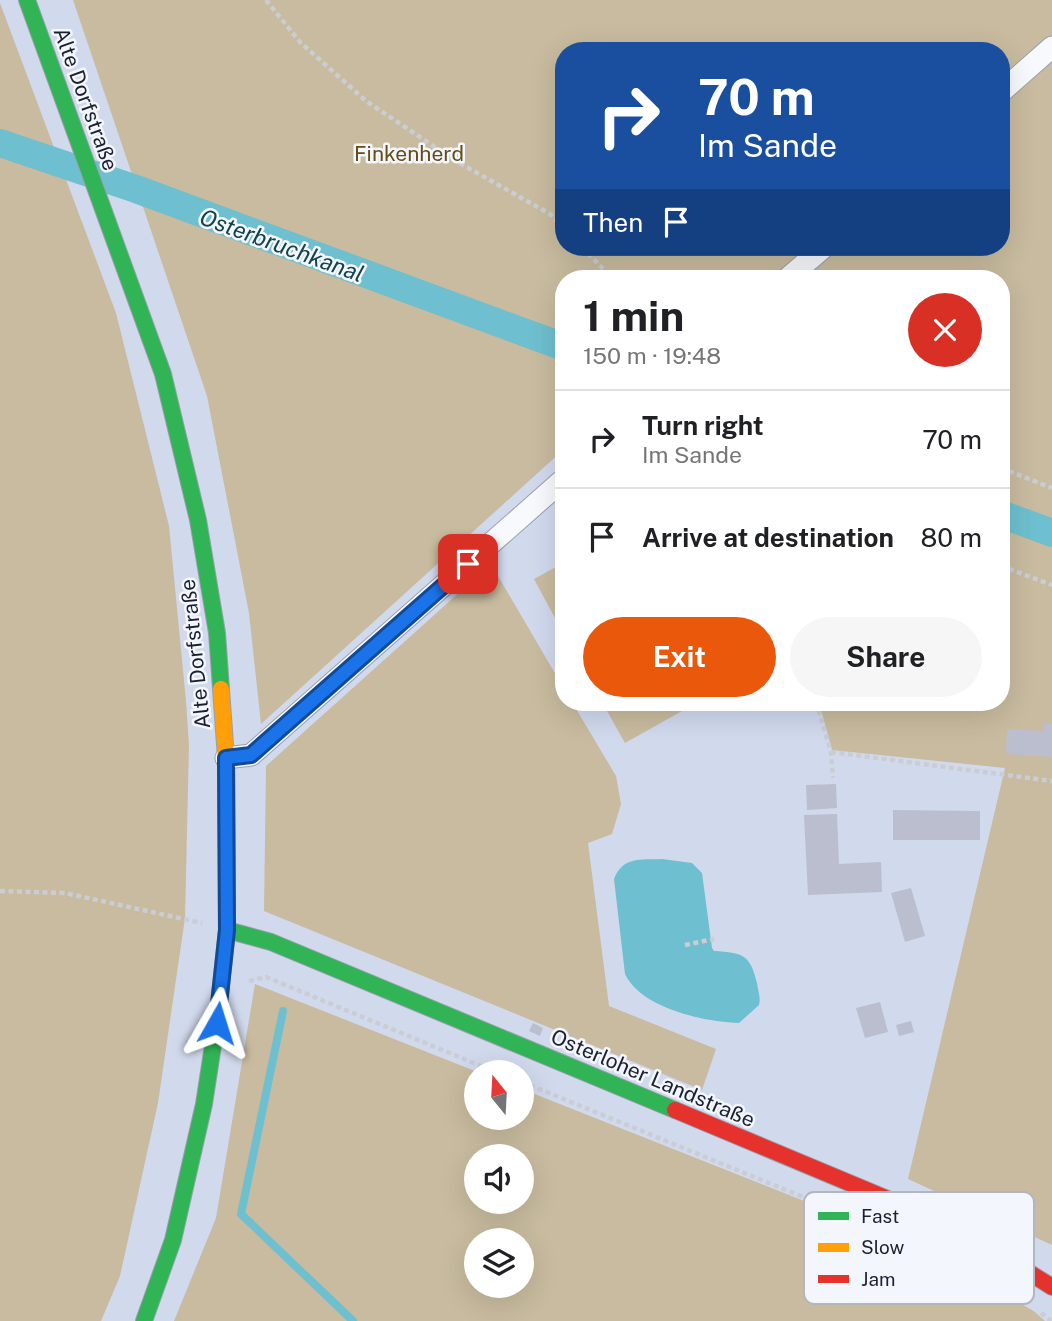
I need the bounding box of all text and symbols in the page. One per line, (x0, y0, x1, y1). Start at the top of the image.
street label: Alte Dorfstraße (49, 24, 123, 174)
text: 70 m (698, 68, 815, 126)
icon: right (583, 70, 674, 161)
text: Im Sande (698, 127, 837, 164)
park label: Finkenherd (354, 141, 464, 166)
water label: Osterbruchkanal (196, 203, 368, 287)
icon: arrive (657, 203, 695, 241)
text: Then (583, 207, 643, 238)
text: 1 min (583, 291, 684, 340)
button: close (908, 293, 982, 367)
text: 150 m · 19:48 (583, 342, 721, 369)
text: Turn right (642, 410, 764, 441)
icon: right (583, 420, 621, 458)
text: 70 m (922, 424, 982, 455)
text: Im Sande (642, 441, 742, 468)
icon: arrive (583, 518, 621, 556)
text: Arrive at destination (642, 522, 894, 553)
text: 80 m (921, 522, 982, 553)
pin (438, 534, 498, 594)
icon: arrive (449, 545, 487, 583)
street label: Alte Dorfstraße (175, 578, 215, 730)
button: Exit (583, 617, 776, 697)
button: Share (790, 617, 982, 697)
position arrow (180, 986, 254, 1060)
street label: Osterloher Landstraße (547, 1024, 759, 1132)
north arrow (464, 1060, 534, 1130)
map controls (464, 1060, 534, 1298)
button: sound (464, 1144, 534, 1214)
legend (804, 1192, 1034, 1304)
text: Fast (861, 1205, 899, 1227)
button: layers (464, 1228, 534, 1298)
text: Slow (861, 1236, 905, 1258)
text: Jam (861, 1268, 895, 1290)

